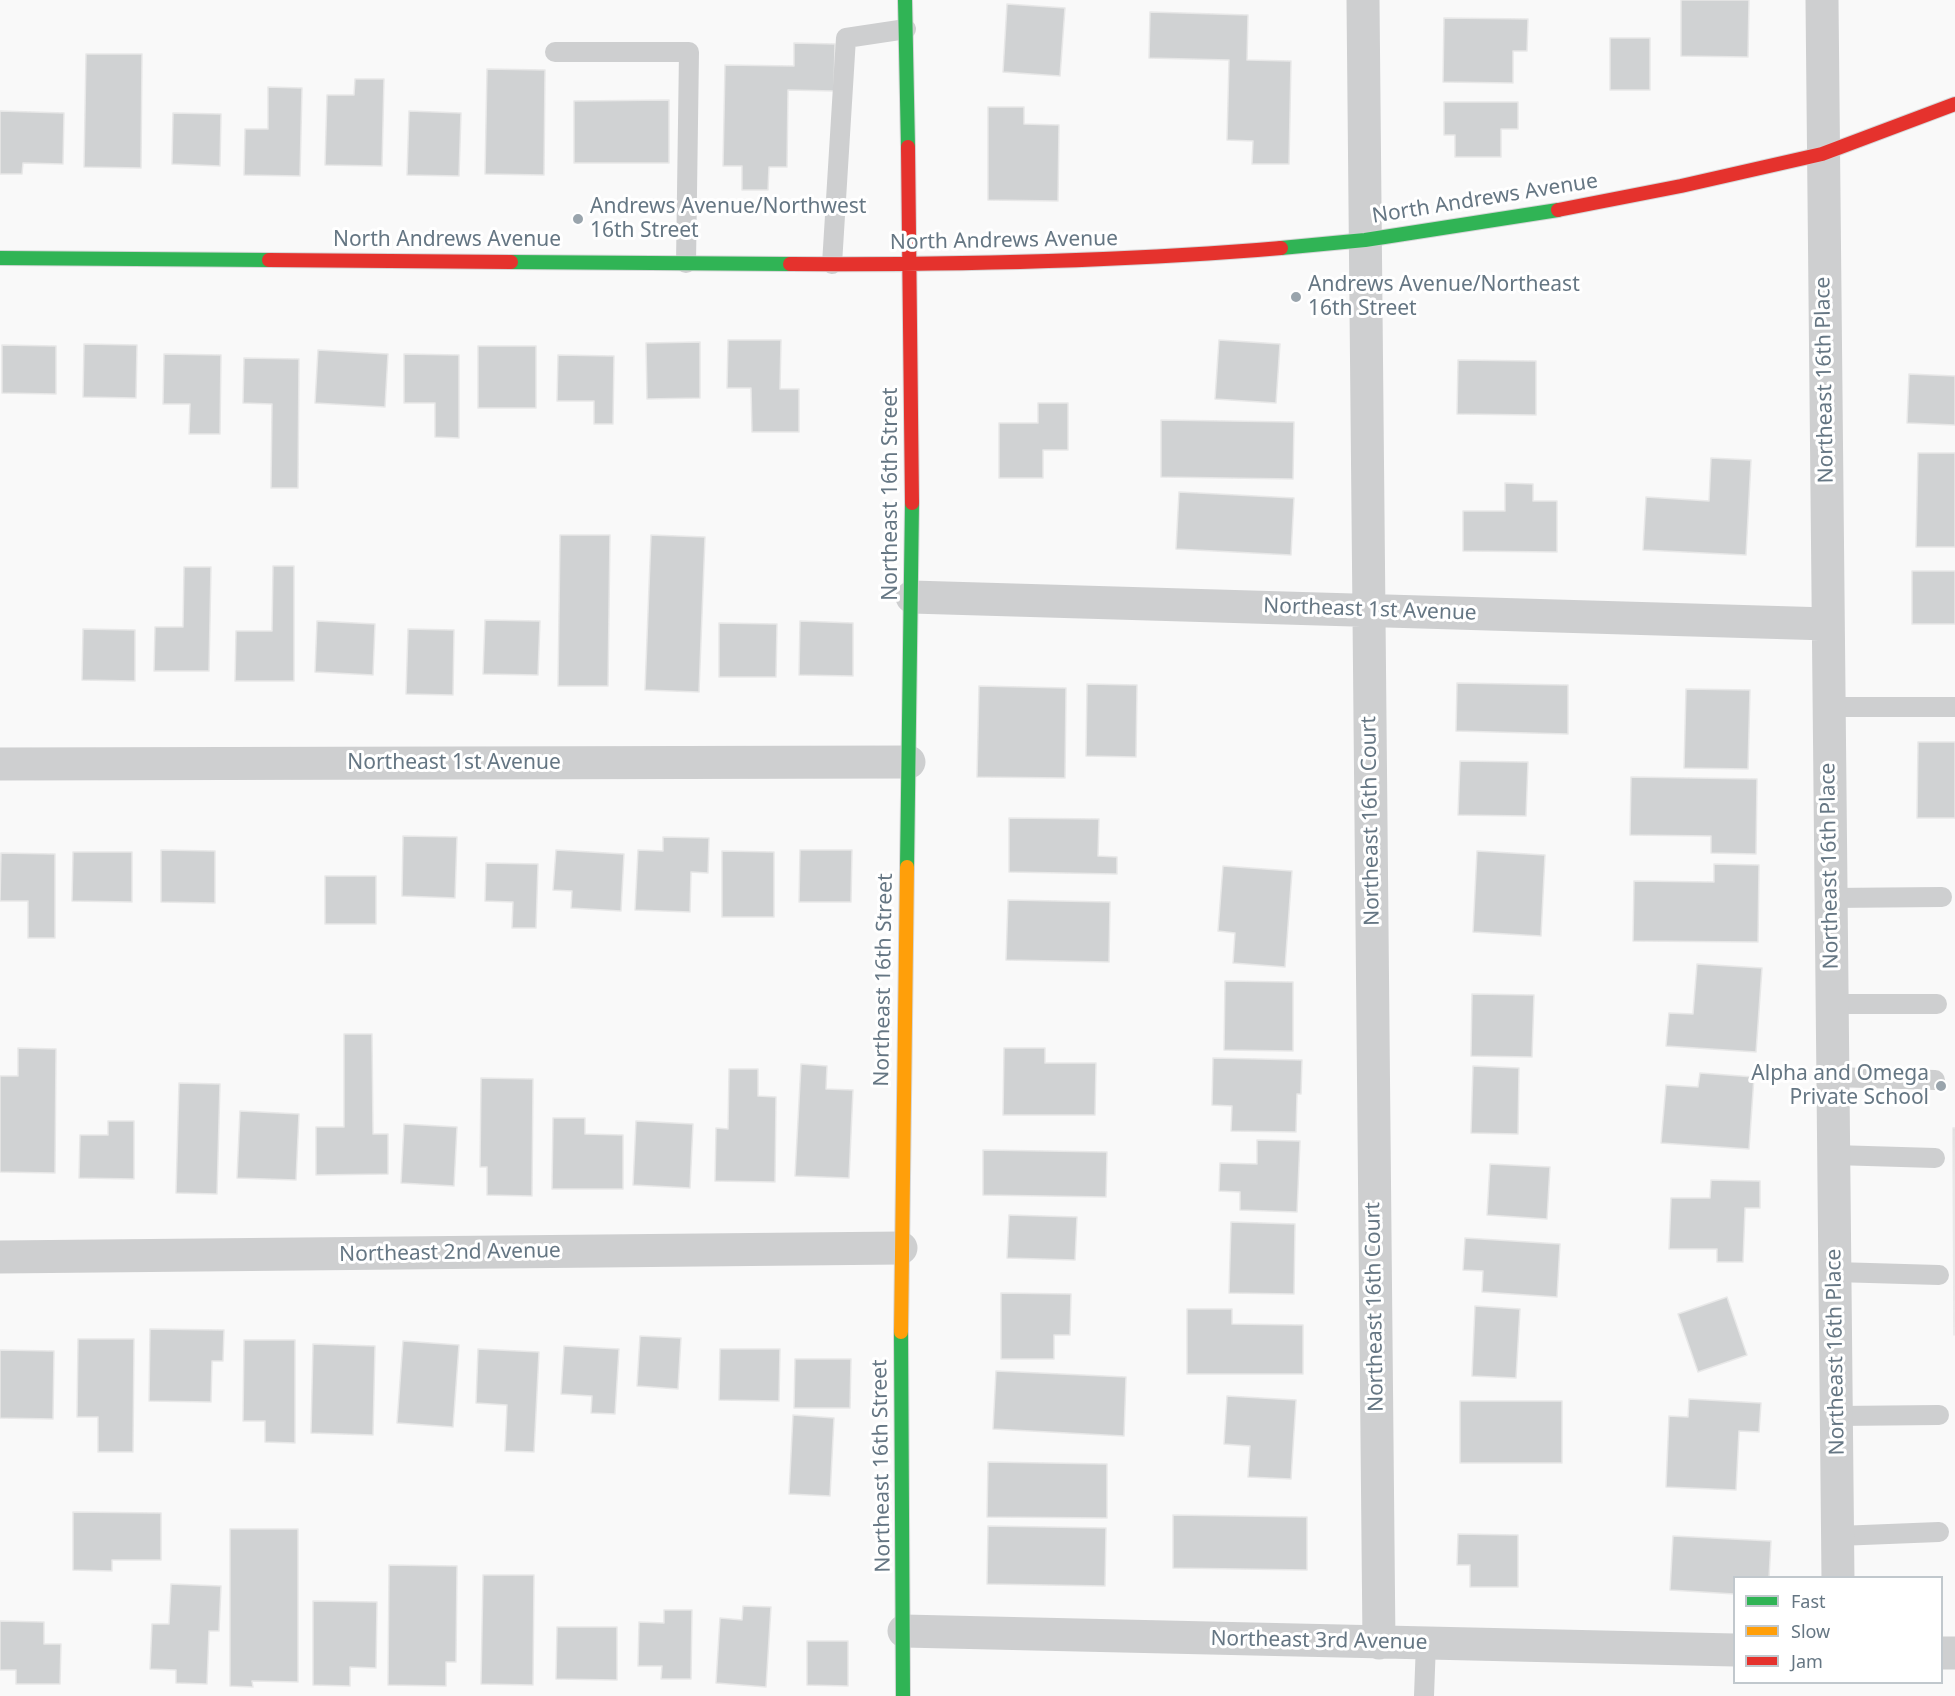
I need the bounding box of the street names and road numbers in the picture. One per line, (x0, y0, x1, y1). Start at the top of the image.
street label: North Andrews Avenue (1370, 169, 1600, 229)
street label: North Andrews Avenue (890, 226, 1118, 256)
street label: North Andrews Avenue (333, 227, 561, 253)
street label: Northeast 16th Place (1811, 277, 1839, 483)
street label: Northeast 16th Street (878, 387, 904, 601)
street label: Northeast 1st Avenue (1263, 594, 1477, 626)
street label: Northeast 16th Court (1357, 716, 1385, 926)
street label: Northeast 1st Avenue (347, 750, 561, 776)
street label: Northeast 16th Place (1816, 763, 1844, 969)
street label: Northeast 16th Street (870, 873, 898, 1087)
street label: Northeast 16th Court (1361, 1202, 1389, 1412)
street label: Northeast 2nd Avenue (339, 1238, 561, 1268)
street label: Northeast 16th Place (1822, 1249, 1850, 1455)
street label: Northeast 16th Street (868, 1359, 896, 1573)
street label: Northeast 3rd Avenue (1210, 1627, 1428, 1655)

